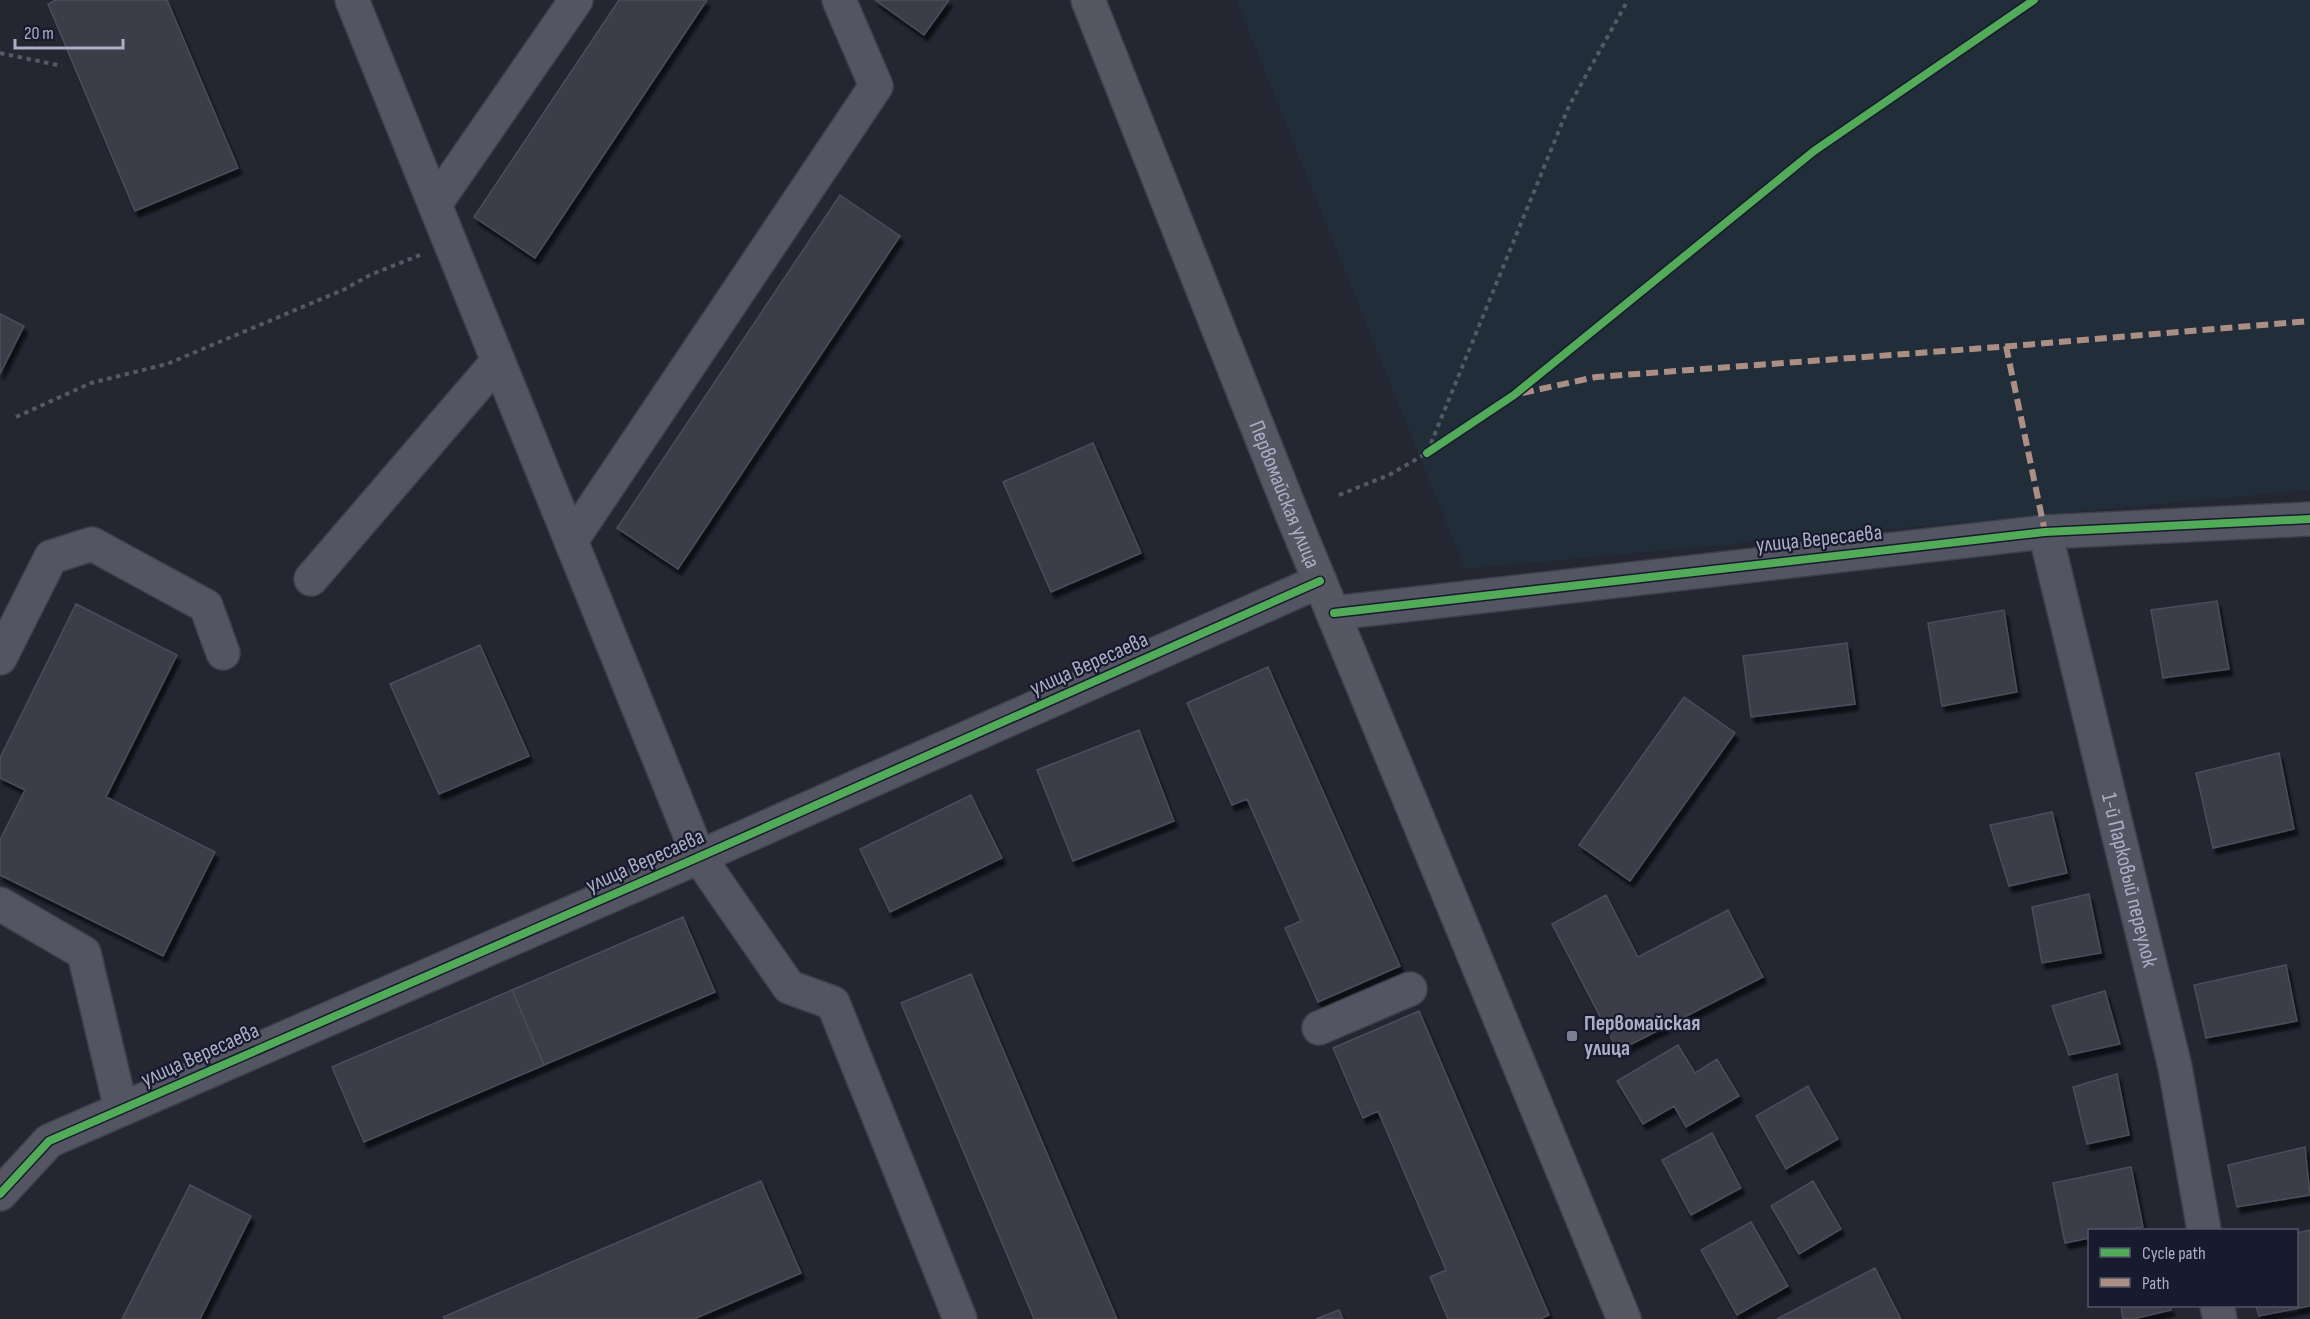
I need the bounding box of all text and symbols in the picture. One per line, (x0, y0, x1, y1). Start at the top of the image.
scale bar (15, 12, 123, 50)
text: 20 m (24, 23, 54, 44)
street label: Первомайская улица (1243, 417, 1326, 572)
street label: улица Вересаева (1755, 519, 1883, 559)
street label: улица Вересаева (1026, 626, 1152, 702)
street label: 1-й Парковый переулок (2095, 790, 2164, 971)
street label: улица Вересаева (582, 823, 708, 899)
place label: Первомайская улица (1584, 1010, 1700, 1062)
street label: улица Вересаева (137, 1017, 263, 1093)
marker: Первомайская улица (1565, 1029, 1579, 1043)
legend (2088, 1229, 2298, 1307)
text: Cycle path (2142, 1243, 2206, 1264)
text: Path (2142, 1273, 2170, 1294)

